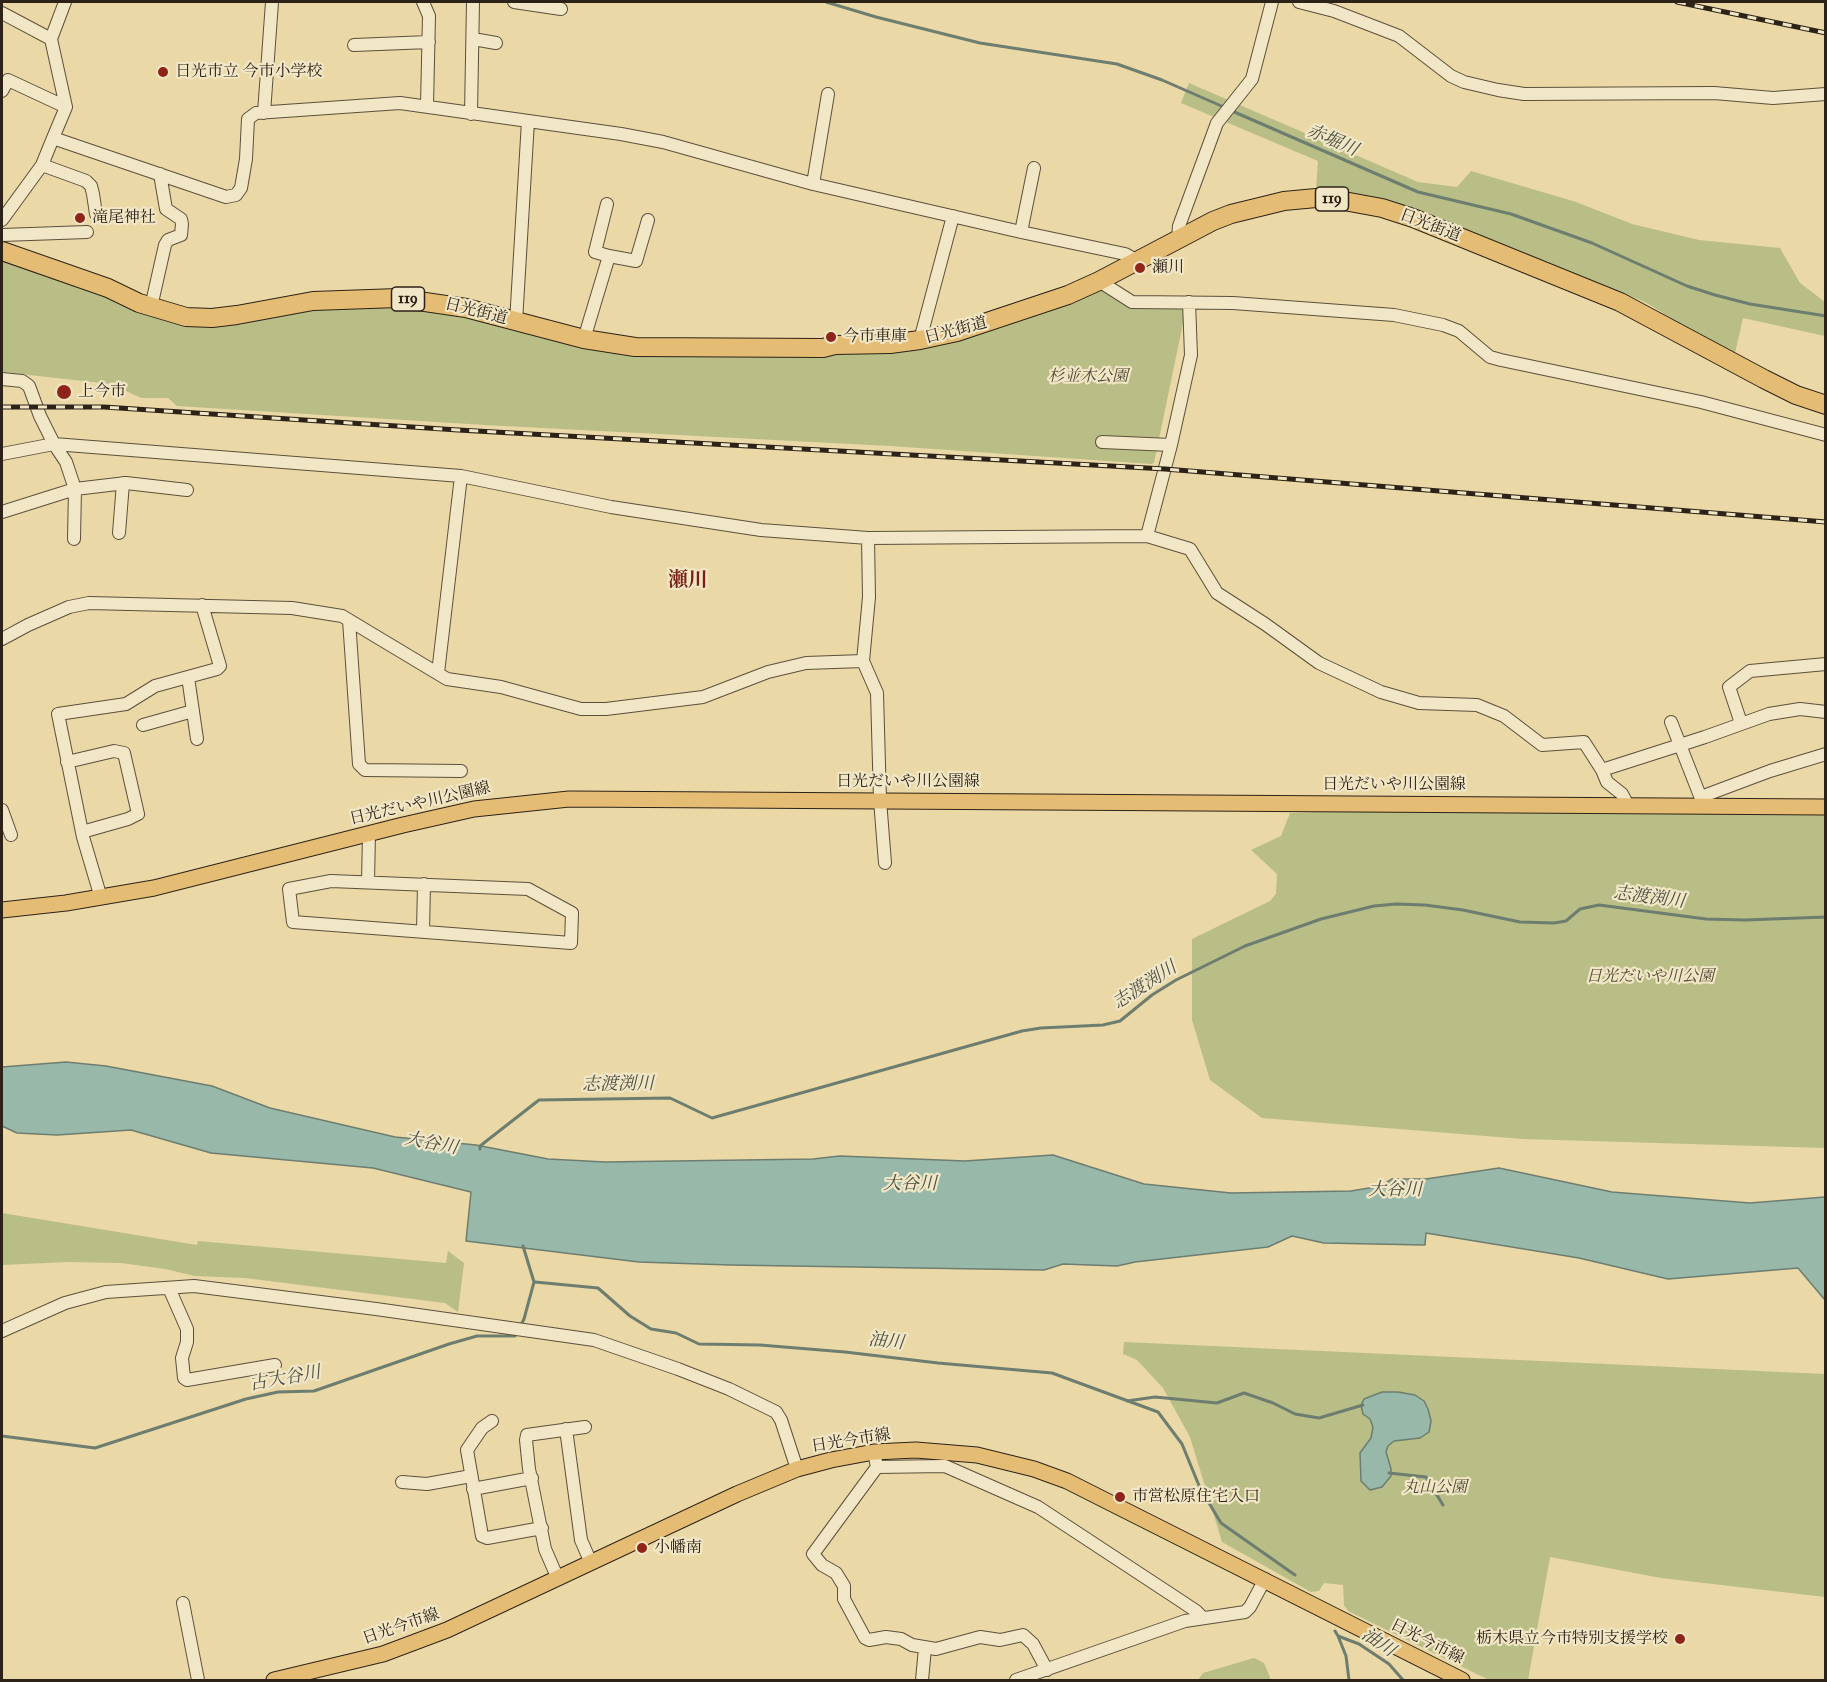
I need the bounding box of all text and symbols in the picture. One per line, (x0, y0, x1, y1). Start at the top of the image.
place label: 日光市立 今市小学校 (175, 62, 322, 82)
marker: 日光市立 今市小学校 (156, 65, 170, 79)
water label: 赤堀川 (1303, 121, 1361, 161)
road number: 119 (1316, 187, 1348, 211)
street label: 日光街道 (1397, 206, 1463, 246)
place label: 滝尾神社 (92, 208, 156, 228)
marker: 滝尾神社 (73, 211, 87, 225)
place label: 瀬川 (1152, 258, 1184, 278)
marker: 瀬川 (1133, 261, 1147, 275)
road number: 119 (392, 287, 424, 311)
street label: 日光街道 (443, 295, 509, 329)
street label: 日光街道 (923, 313, 989, 349)
place label: 今市車庫 (843, 327, 907, 347)
marker: 今市車庫 (824, 330, 838, 344)
park label: 杉並木公園 (1048, 367, 1128, 387)
place label: 上今市 (78, 382, 126, 402)
marker: 上今市 (55, 383, 73, 401)
district label: 瀬川 (668, 569, 708, 593)
street label: 日光だいや川公園線 (836, 772, 980, 792)
street label: 日光だいや川公園線 (1322, 775, 1466, 795)
street label: 日光だいや川公園線 (348, 778, 492, 830)
water label: 志渡渕川 (1612, 883, 1686, 913)
water label: 志渡渕川 (1109, 957, 1181, 1015)
park label: 日光だいや川公園 (1586, 967, 1714, 987)
water label: 志渡渕川 (582, 1074, 654, 1096)
water label: 大谷川 (402, 1128, 460, 1160)
water label: 大谷川 (883, 1174, 937, 1196)
water label: 大谷川 (1368, 1180, 1422, 1202)
water label: 油川 (867, 1329, 905, 1355)
water label: 古大谷川 (248, 1362, 322, 1396)
street label: 日光今市線 (810, 1425, 892, 1457)
park label: 丸山公園 (1403, 1478, 1467, 1498)
place label: 市営松原住宅入口 (1132, 1487, 1260, 1507)
marker: 市営松原住宅入口 (1113, 1490, 1127, 1504)
place label: 小幡南 (654, 1538, 702, 1558)
marker: 小幡南 (635, 1541, 649, 1555)
street label: 日光今市線 (360, 1605, 442, 1649)
street label: 日光今市線 (1387, 1615, 1467, 1669)
water label: 油川 (1357, 1624, 1399, 1662)
place label: 栃木県立今市特別支援学校 (1476, 1629, 1668, 1649)
marker: 栃木県立今市特別支援学校 (1673, 1632, 1687, 1646)

